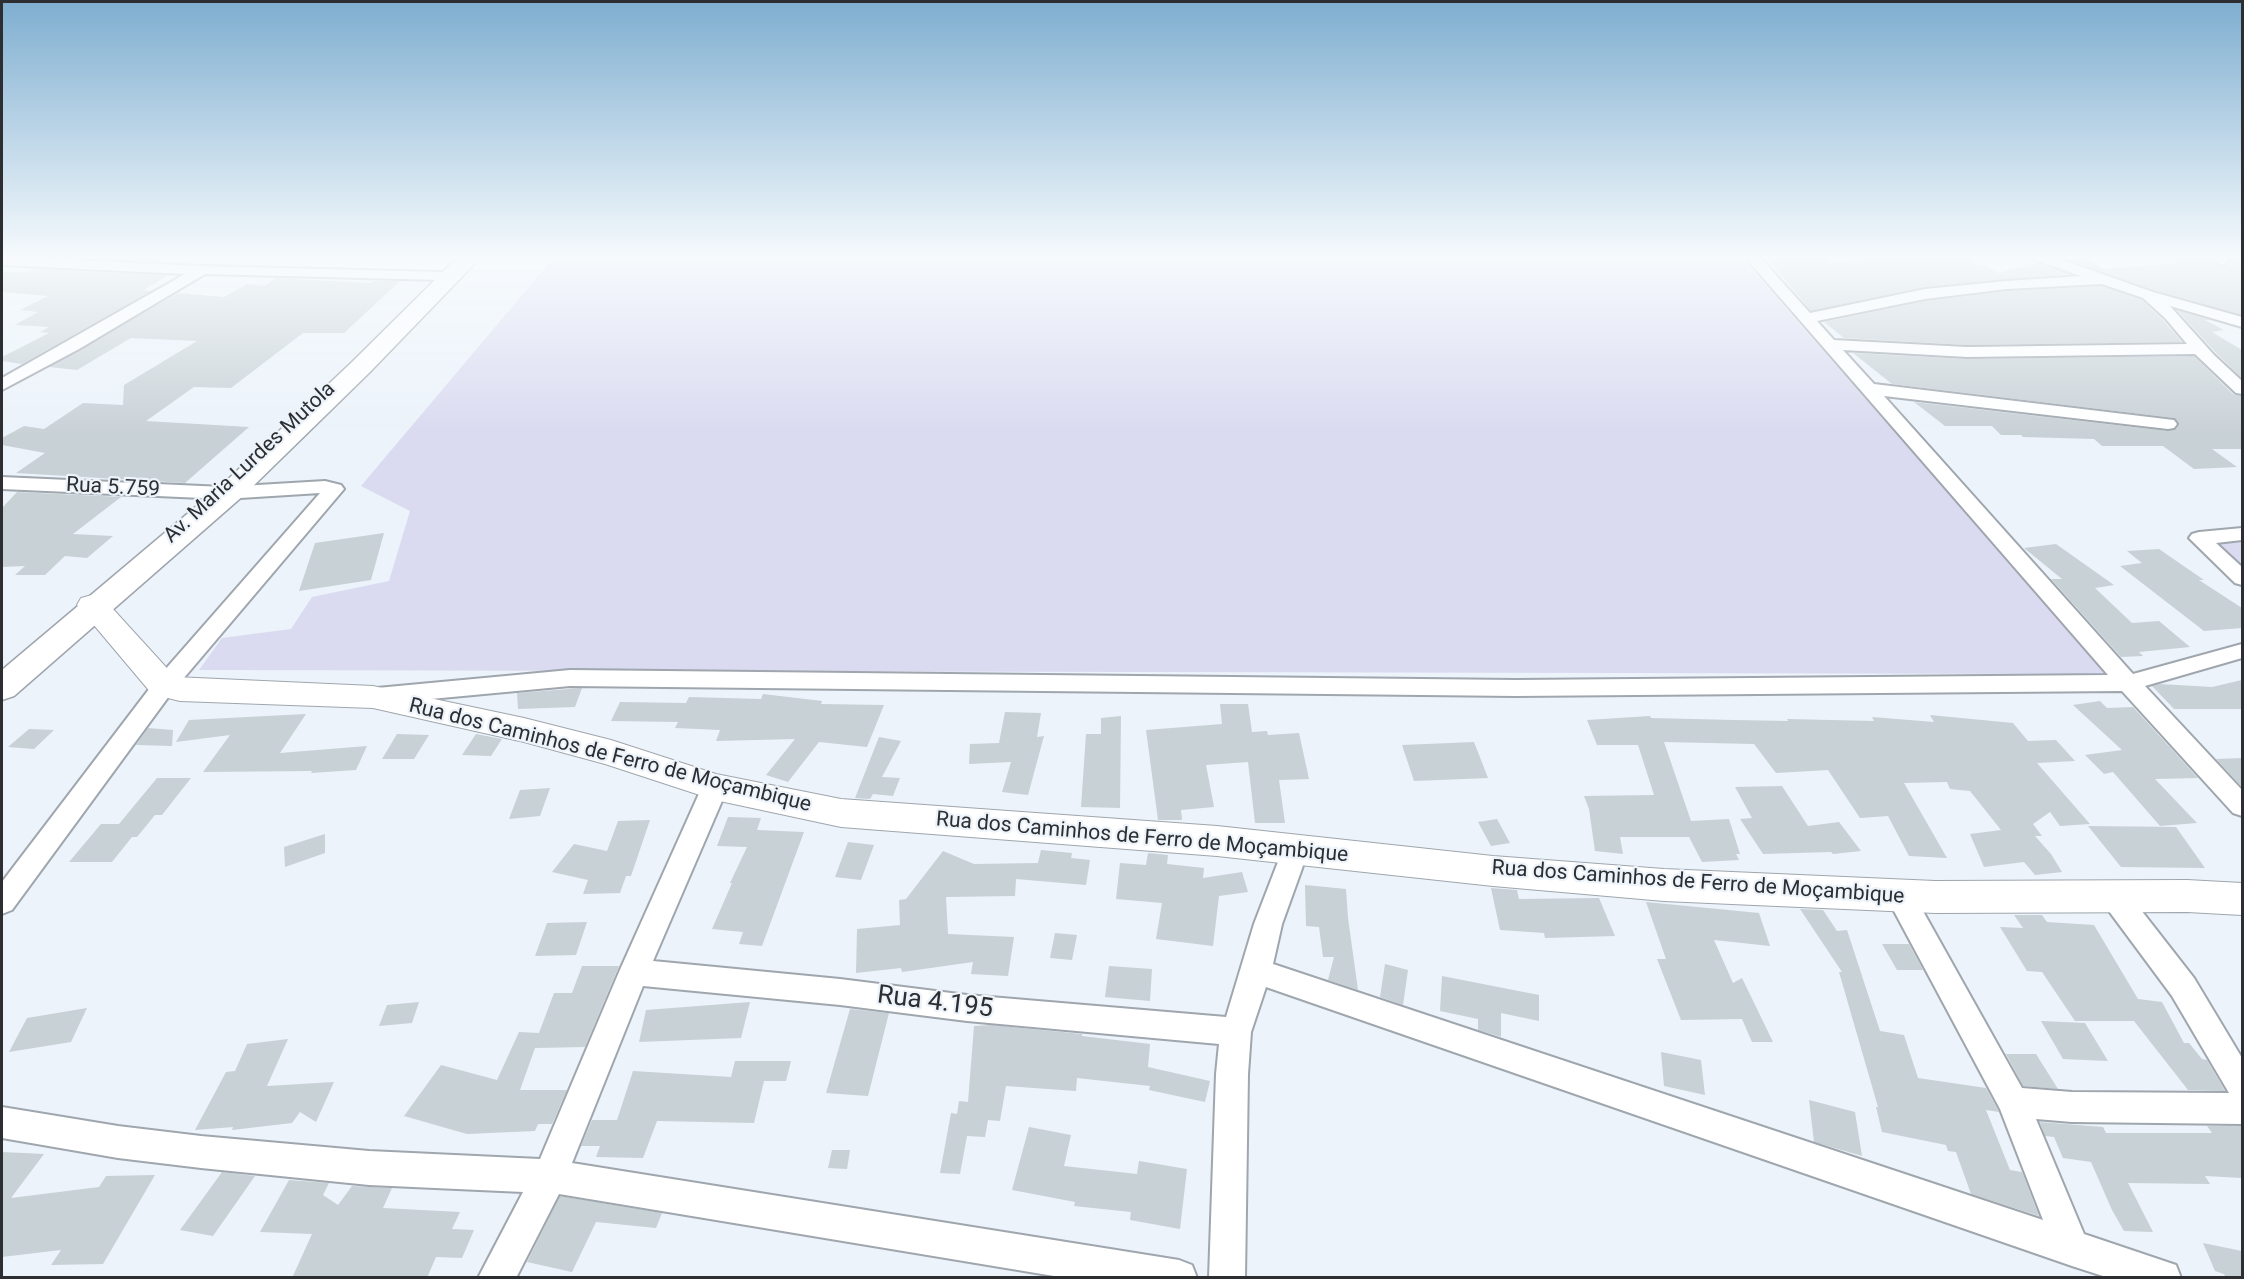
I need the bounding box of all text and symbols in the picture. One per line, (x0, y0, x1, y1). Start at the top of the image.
street label: Av. Maria Lurdes Mutola (159, 377, 341, 549)
street label: Rua 5.759 (65, 473, 161, 503)
street label: Rua dos Caminhos de Ferro de Moçambique (406, 694, 814, 818)
street label: Rua dos Caminhos de Ferro de Moçambique (935, 807, 1349, 869)
street label: Rua dos Caminhos de Ferro de Moçambique (1491, 856, 1905, 910)
street label: Rua 4.195 (875, 980, 995, 1026)

